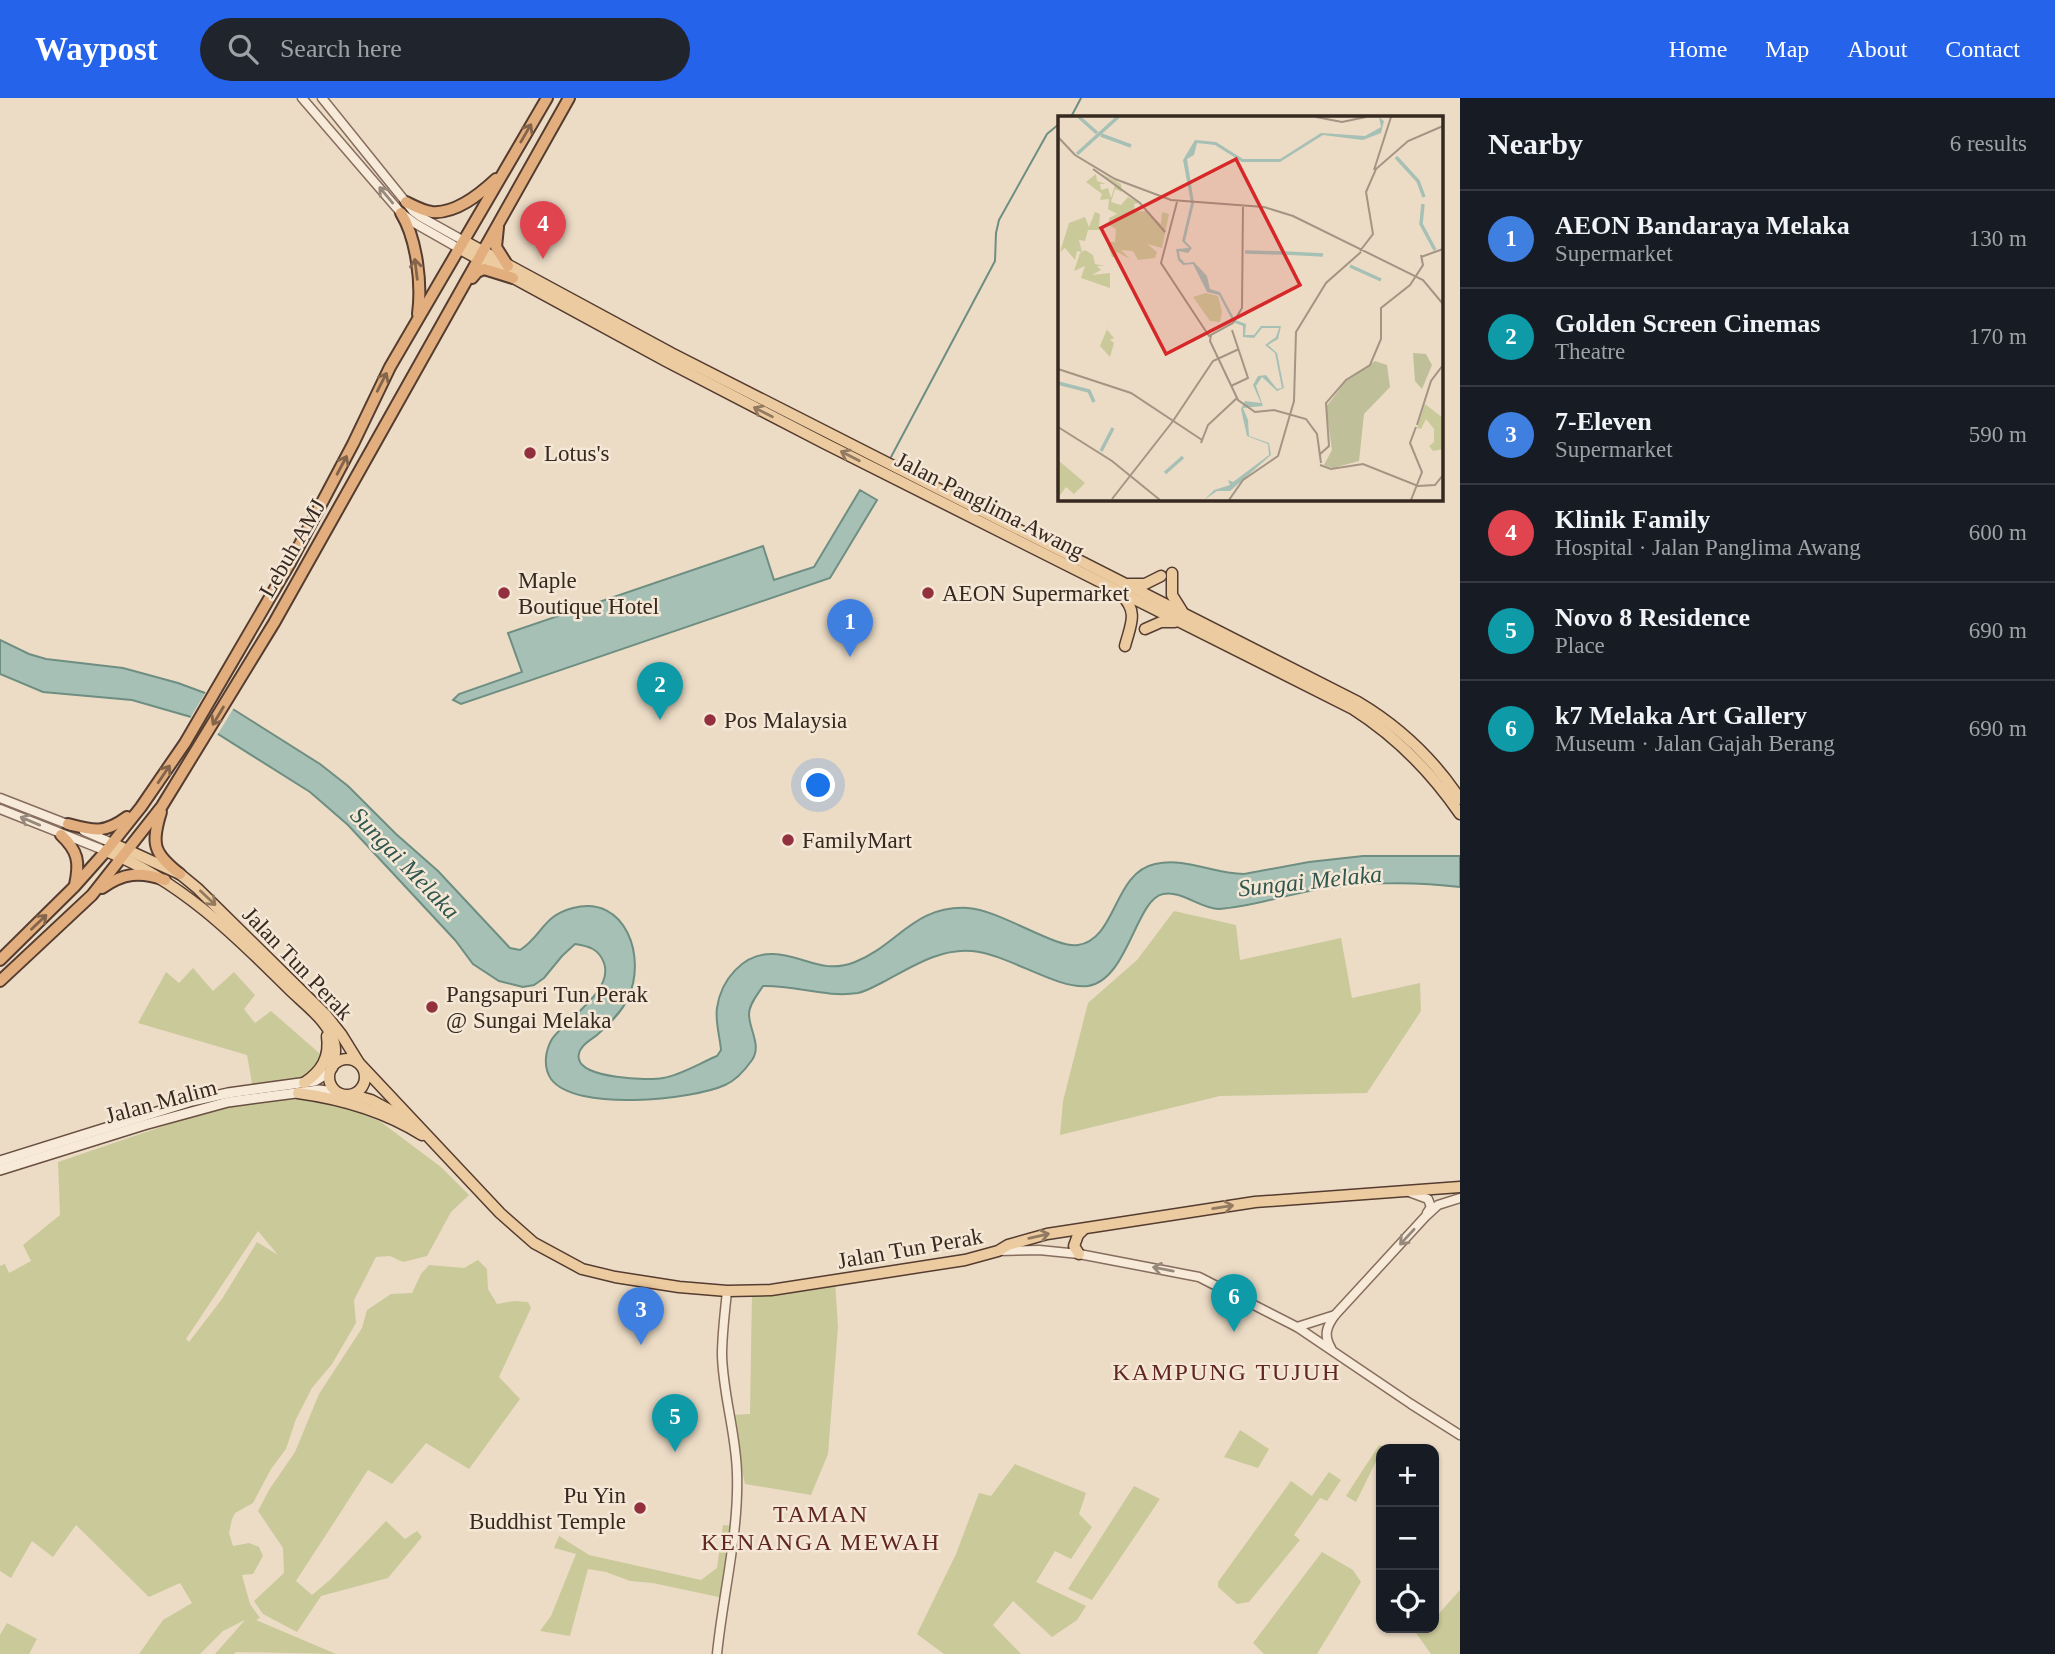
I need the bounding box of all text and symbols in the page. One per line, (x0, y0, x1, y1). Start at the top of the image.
search box (200, 18, 690, 81)
icon: search (224, 30, 262, 68)
text: Waypost (35, 31, 158, 67)
text: Search here (280, 34, 402, 63)
text: Home (1669, 36, 1727, 62)
text: Map (1765, 36, 1809, 62)
text: About (1847, 36, 1907, 62)
text: Contact (1945, 36, 2020, 62)
inset map (1058, 116, 1442, 500)
one-way arrow (519, 124, 533, 144)
text: Nearby (1488, 127, 1583, 160)
text: 6 results (1950, 131, 2027, 156)
one-way arrow (378, 186, 394, 204)
pin: 4 (520, 201, 566, 259)
text: AEON Bandaraya Melaka (1555, 211, 1850, 240)
text: 1 (1505, 226, 1517, 251)
text: 130 m (1969, 226, 2027, 251)
text: Supermarket (1555, 241, 1673, 266)
one-way arrow (410, 258, 423, 281)
text: Golden Screen Cinemas (1555, 309, 1820, 338)
text: 2 (1505, 324, 1517, 349)
text: 170 m (1969, 324, 2027, 349)
text: Theatre (1555, 339, 1625, 364)
one-way arrow (376, 372, 390, 393)
one-way arrow (753, 404, 774, 418)
text: 7-Eleven (1555, 407, 1652, 436)
text: 3 (1505, 422, 1517, 447)
text: 590 m (1969, 422, 2027, 447)
text: Supermarket (1555, 437, 1673, 462)
place label: Lotus's (544, 441, 610, 466)
marker: Lotus's (522, 445, 538, 461)
street label: Jalan Panglima Awang (891, 447, 1089, 564)
one-way arrow (840, 449, 861, 463)
one-way arrow (336, 455, 349, 476)
street label: Lebuh AMJ (254, 495, 331, 602)
text: Klinik Family (1555, 505, 1710, 534)
text: 4 (1505, 520, 1517, 545)
text: 600 m (1969, 520, 2027, 545)
text: Hospital · Jalan Panglima Awang (1555, 535, 1861, 560)
place label: Maple Boutique Hotel (518, 568, 659, 619)
place label: AEON Supermarket (942, 581, 1130, 606)
marker: Maple Boutique Hotel (496, 585, 512, 601)
marker: AEON Supermarket (920, 585, 936, 601)
pin: 1 (827, 599, 873, 657)
text: Novo 8 Residence (1555, 603, 1750, 632)
text: 5 (1505, 618, 1517, 643)
text: 690 m (1969, 618, 2027, 643)
text: Place (1555, 633, 1605, 658)
pin: 2 (637, 662, 683, 720)
text: k7 Melaka Art Gallery (1555, 701, 1807, 730)
one-way arrow (211, 705, 225, 725)
place label: Pos Malaysia (724, 708, 847, 733)
marker: Pos Malaysia (702, 712, 718, 728)
text: 6 (1505, 716, 1517, 741)
text: 690 m (1969, 716, 2027, 741)
text: Museum · Jalan Gajah Berang (1555, 731, 1835, 756)
one-way arrow (157, 765, 171, 784)
your location (801, 768, 835, 802)
water label: Sungai Melaka (345, 802, 465, 924)
one-way arrow (20, 814, 41, 827)
place label: FamilyMart (802, 828, 912, 853)
marker: FamilyMart (780, 832, 796, 848)
water label: Sungai Melaka (1237, 861, 1383, 901)
one-way arrow (199, 890, 217, 906)
street label: Jalan Tun Perak (238, 902, 358, 1025)
one-way arrow (30, 914, 47, 931)
place label: Pangsapuri Tun Perak @ Sungai Melaka (446, 982, 648, 1033)
marker: Pangsapuri Tun Perak @ Sungai Melaka (424, 999, 440, 1015)
street label: Jalan Malim (103, 1075, 220, 1128)
one-way arrow (1211, 1200, 1234, 1213)
street label: Jalan Tun Perak (836, 1223, 985, 1274)
one-way arrow (1398, 1228, 1415, 1245)
one-way arrow (1027, 1229, 1050, 1243)
one-way arrow (1152, 1262, 1175, 1275)
pin: 6 (1211, 1274, 1257, 1332)
pin: 3 (618, 1287, 664, 1345)
district label: KAMPUNG TUJUH (1113, 1359, 1341, 1385)
pin: 5 (652, 1394, 698, 1452)
map controls (1376, 1444, 1439, 1633)
button: + (1376, 1444, 1439, 1507)
place label: Pu Yin Buddhist Temple (469, 1483, 626, 1534)
marker: Pu Yin Buddhist Temple (632, 1500, 648, 1516)
district label: TAMAN KENANGA MEWAH (701, 1501, 941, 1555)
button: − (1376, 1507, 1439, 1570)
button: locate (1376, 1570, 1439, 1633)

